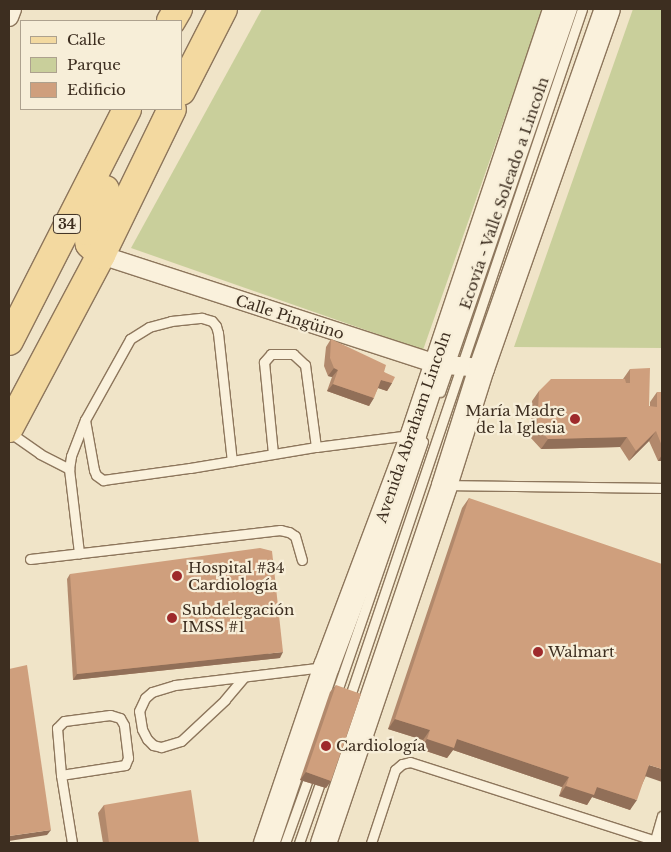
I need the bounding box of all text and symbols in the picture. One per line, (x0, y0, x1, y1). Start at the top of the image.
legend (20, 20, 182, 110)
text: Calle (67, 30, 106, 49)
text: Parque (67, 55, 121, 74)
street label: Ecovía - Valle Soleado a Lincoln (456, 74, 552, 312)
text: Edificio (67, 80, 126, 99)
road number: 34 (52, 212, 82, 235)
street label: Calle Pingüino (233, 291, 347, 343)
street label: Avenida Abraham Lincoln (372, 329, 454, 525)
place label: María Madre de la Iglesia (465, 401, 565, 436)
marker: María Madre de la Iglesia (569, 413, 581, 425)
place label: Hospital #34 Cardiología (188, 558, 285, 593)
marker: Hospital #34 Cardiología (170, 569, 184, 583)
place label: Subdelegación IMSS #1 (182, 600, 294, 635)
marker: Subdelegación IMSS #1 (166, 612, 178, 624)
place label: Walmart (548, 643, 615, 661)
marker: Walmart (532, 646, 544, 658)
place label: Cardiología (336, 737, 425, 755)
marker: Cardiología (320, 740, 332, 752)

